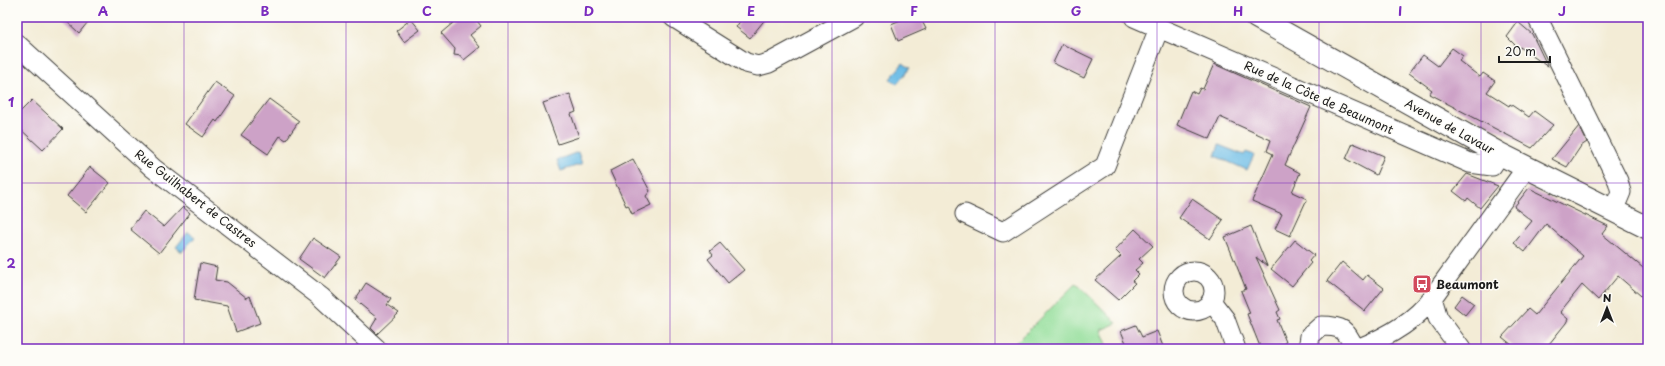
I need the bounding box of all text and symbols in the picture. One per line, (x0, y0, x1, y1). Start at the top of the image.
text: A (98, 1, 108, 20)
text: B (261, 1, 270, 20)
text: C (422, 1, 432, 20)
text: D (584, 1, 594, 20)
text: E (747, 1, 755, 20)
text: F (910, 1, 918, 20)
text: G (1071, 1, 1081, 20)
text: H (1233, 1, 1243, 20)
text: I (1398, 1, 1402, 20)
text: J (1558, 1, 1566, 20)
scale bar (1499, 38, 1550, 64)
text: 20 m (1505, 42, 1536, 60)
street label: Rue de la Côte de Beaumont (1241, 56, 1397, 138)
text: 1 (8, 92, 14, 111)
street label: Avenue de Lavaur (1402, 94, 1499, 158)
street label: Rue Guilhabert de Castres (131, 145, 261, 252)
text: 2 (6, 253, 16, 272)
bus stop icon: Beaumont (1411, 273, 1433, 295)
place label: Beaumont (1436, 275, 1499, 293)
north arrow (1587, 288, 1627, 328)
text: N (1603, 289, 1612, 306)

